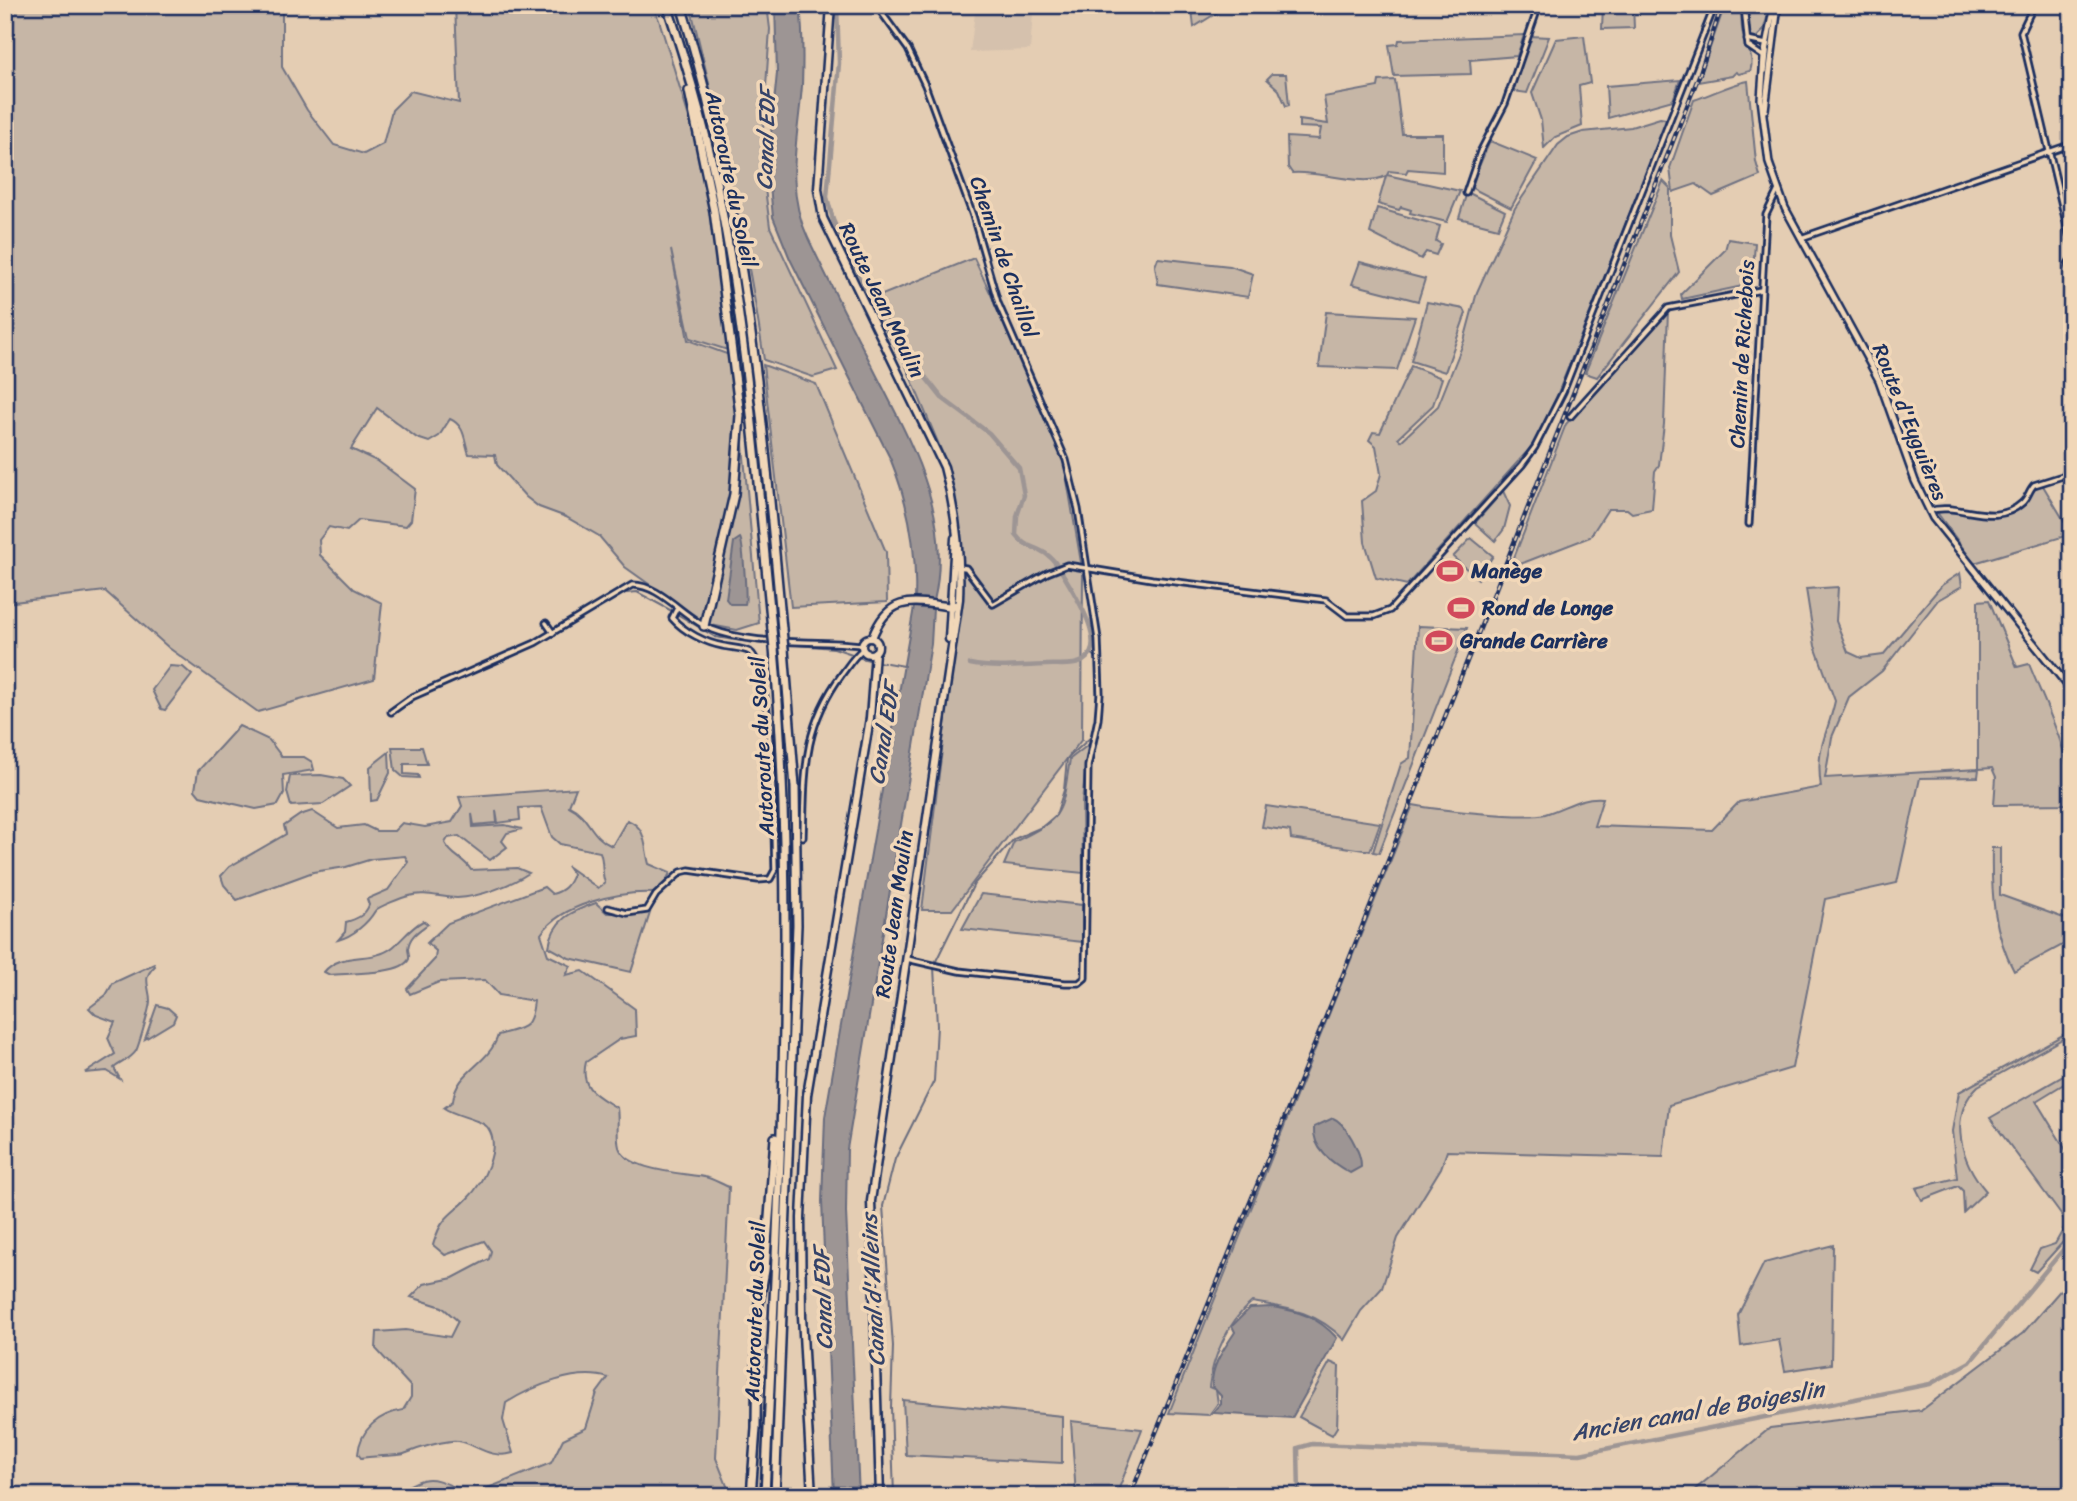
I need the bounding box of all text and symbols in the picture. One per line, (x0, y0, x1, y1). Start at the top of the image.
water label: Canal EDF (744, 82, 788, 190)
street label: Autoroute du Soleil (693, 86, 769, 272)
street label: Chemin de Chaillol (959, 171, 1050, 344)
street label: Route Jean Moulin (828, 216, 936, 384)
street label: Chemin de Richebois (1718, 259, 1766, 449)
street label: Route d'Eyguières (1861, 338, 1959, 507)
place label: Manège (1470, 552, 1542, 590)
sports icon: Manège (1435, 556, 1465, 586)
place label: Rond de Longe (1481, 589, 1614, 627)
sports icon: Rond de Longe (1446, 593, 1476, 623)
place label: Grande Carrière (1459, 622, 1608, 660)
sports icon: Grande Carrière (1424, 626, 1454, 656)
street label: Autoroute du Soleil (738, 654, 786, 838)
water label: Canal EDF (856, 675, 913, 787)
street label: Route Jean Moulin (863, 828, 925, 1000)
water label: Canal d'Alleins (848, 1209, 897, 1367)
street label: Autoroute du Soleil (733, 1219, 777, 1403)
water label: Canal EDF (801, 1242, 845, 1350)
water label: Ancien canal de Boigeslin (1568, 1368, 1830, 1454)

